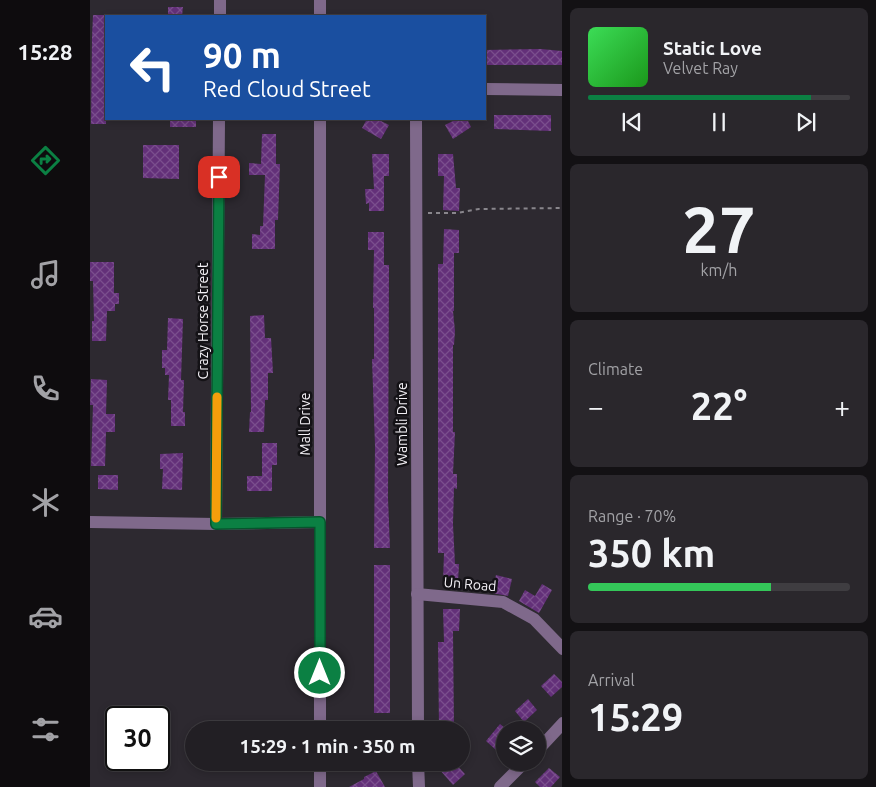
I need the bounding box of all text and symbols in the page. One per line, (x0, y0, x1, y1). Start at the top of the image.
icon: left (120, 35, 185, 100)
text: 90 m (203, 35, 281, 75)
text: Static Love (663, 37, 762, 59)
text: 15:28 (17, 39, 73, 64)
text: Velvet Ray (663, 59, 738, 77)
text: Red Cloud Street (203, 76, 371, 101)
icon: previous (618, 108, 646, 136)
icon: pause (705, 108, 733, 136)
icon: next (792, 108, 820, 136)
icon: directions (28, 143, 63, 178)
pin (198, 156, 240, 198)
icon: arrive (205, 163, 233, 191)
text: 27 (682, 192, 756, 265)
icon: music (28, 257, 63, 292)
text: km/h (701, 261, 737, 279)
street label: Crazy Horse Street (195, 262, 211, 379)
text: Climate (588, 360, 643, 378)
icon: phone (28, 371, 63, 406)
street label: Wambli Drive (394, 382, 410, 466)
text: 22° (691, 385, 747, 427)
text: − (588, 391, 604, 422)
text: + (834, 391, 850, 422)
street label: Mall Drive (297, 393, 313, 456)
icon: climate (28, 485, 63, 520)
text: Range · 70% (588, 507, 676, 525)
text: 350 km (588, 532, 715, 574)
street label: Un Road (443, 574, 497, 594)
icon: car (28, 599, 63, 634)
position arrow (293, 646, 345, 698)
text: Arrival (588, 671, 635, 689)
text: 15:29 (588, 696, 683, 738)
speed limit sign: 30 (105, 706, 170, 771)
icon: filters (28, 712, 63, 747)
map controls (496, 721, 546, 771)
button: layers (496, 721, 546, 771)
text: 15:29 · 1 min · 350 m (240, 735, 415, 757)

